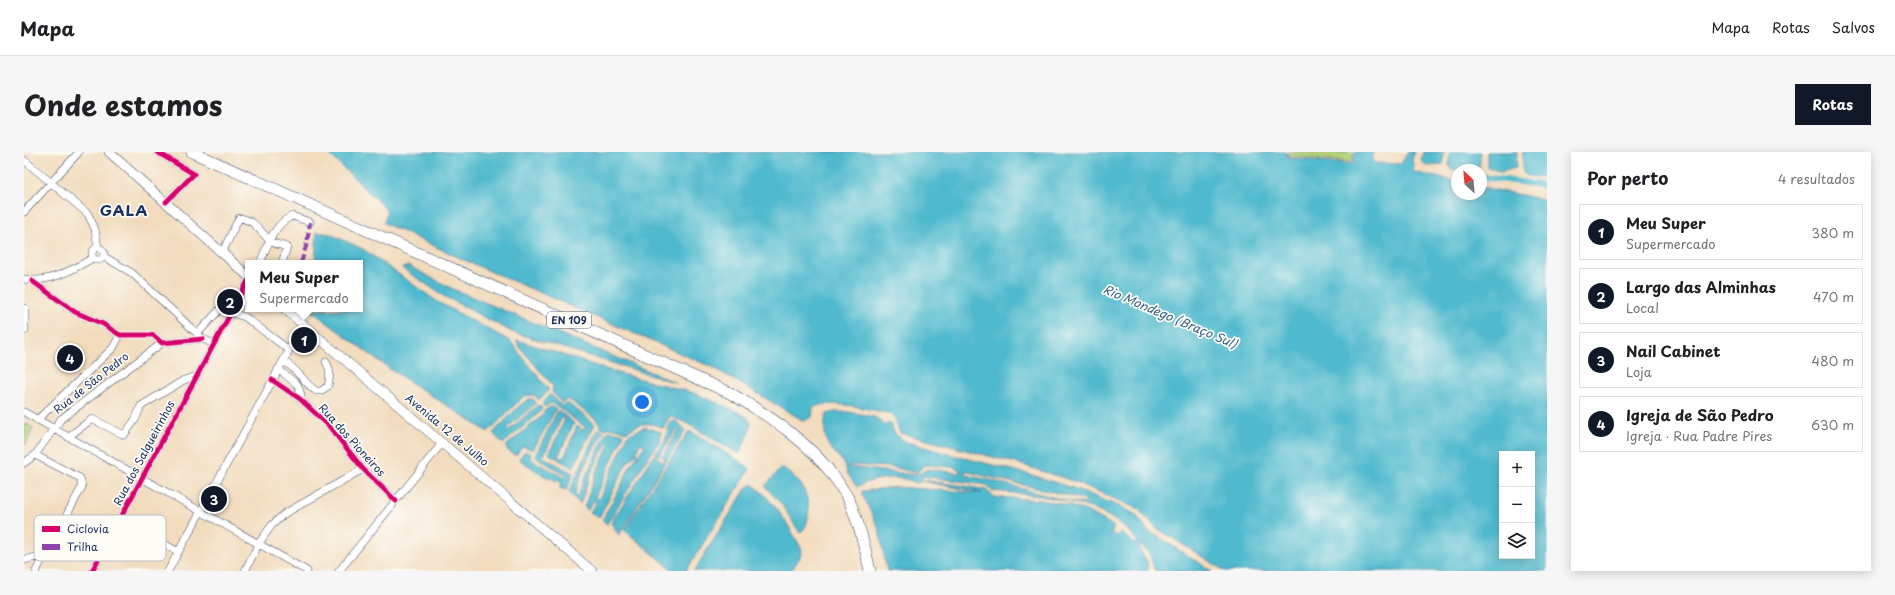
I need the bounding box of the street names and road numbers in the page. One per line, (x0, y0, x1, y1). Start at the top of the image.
road number: EN 109 (547, 312, 591, 328)
street label: Rua de São Pedro (49, 348, 132, 417)
street label: Avenida 12 de Julho (402, 389, 493, 470)
street label: Rua dos Salgueirinhos (109, 397, 178, 508)
street label: Rua dos Pioneiros (315, 399, 390, 480)

